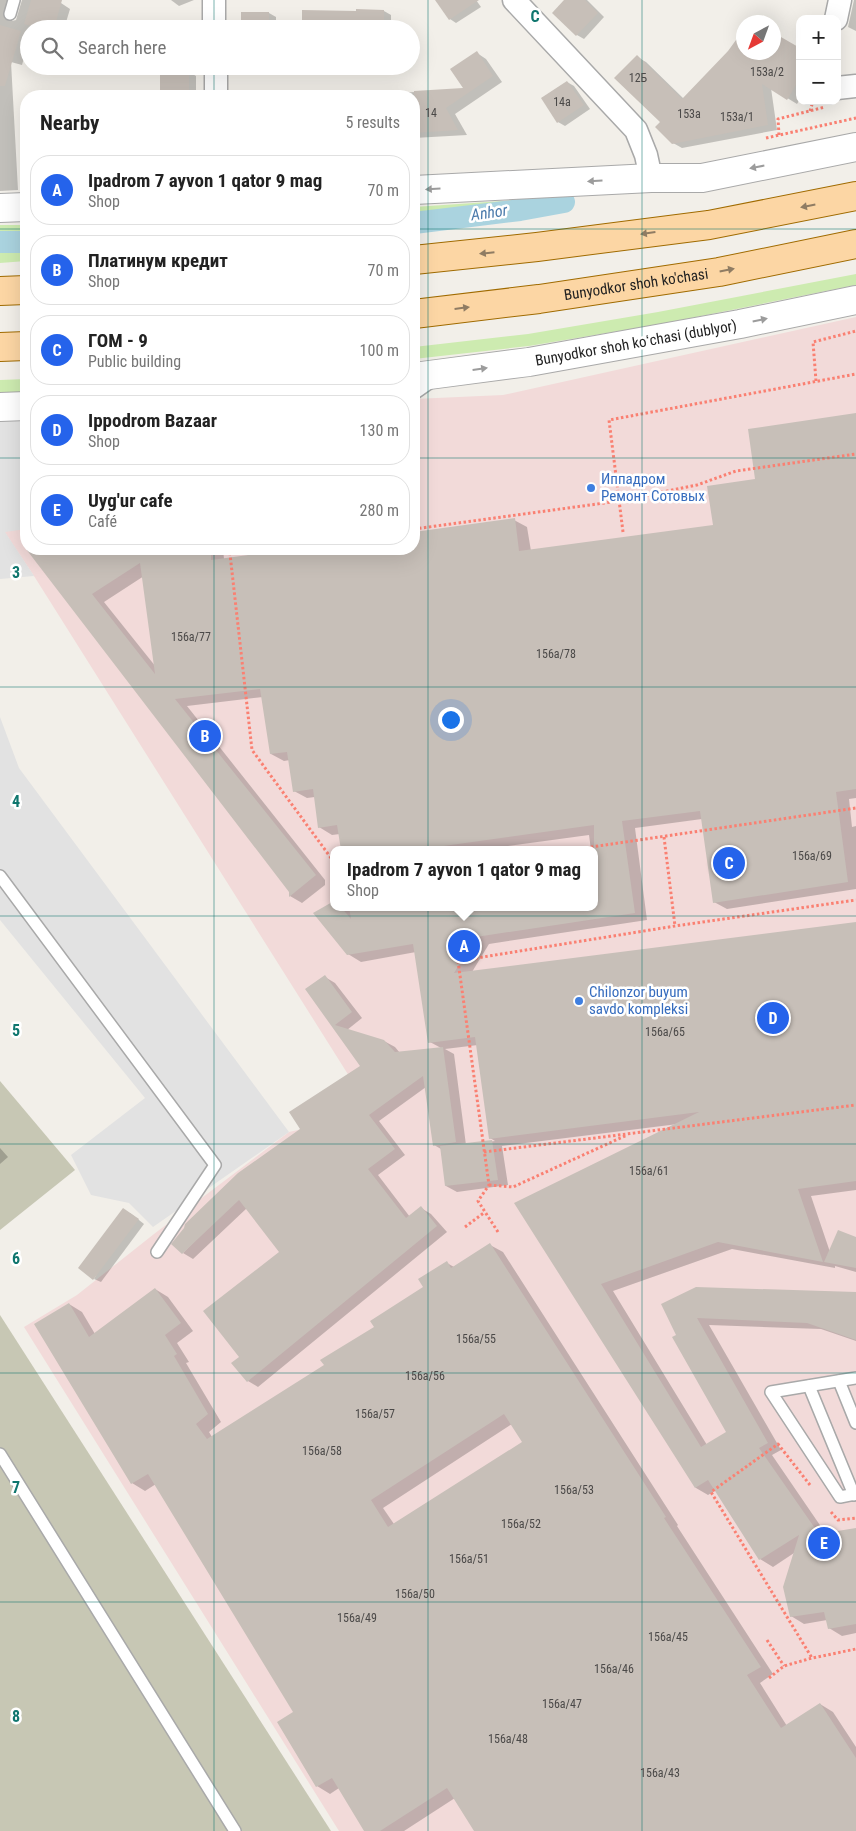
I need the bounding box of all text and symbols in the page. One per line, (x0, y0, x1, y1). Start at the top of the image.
text: C (530, 7, 540, 26)
north arrow (736, 15, 781, 60)
map controls (796, 15, 841, 105)
button: + (796, 15, 841, 60)
search box (20, 20, 420, 75)
icon: search (38, 34, 66, 62)
text: Search here (78, 36, 166, 59)
button: − (796, 60, 841, 105)
house number: 153a/2 (750, 65, 784, 79)
house number: 12Б (629, 71, 648, 85)
house number: 14a (553, 95, 571, 109)
house number: 14 (425, 106, 437, 120)
house number: 153a (677, 107, 701, 121)
house number: 153a/1 (720, 110, 754, 124)
text: Nearby (40, 111, 99, 135)
text: 5 results (345, 113, 400, 132)
one-way arrow (748, 163, 764, 171)
text: Ipadrom 7 ayvon 1 qator 9 mag (88, 169, 322, 192)
one-way arrow (587, 177, 603, 185)
text: A (52, 181, 62, 200)
text: 70 m (367, 181, 399, 200)
one-way arrow (425, 186, 441, 194)
text: Shop (88, 192, 120, 211)
water label: Anhor (469, 200, 510, 225)
one-way arrow (800, 202, 816, 210)
one-way arrow (640, 229, 656, 237)
text: Платинум кредит (88, 249, 228, 272)
one-way arrow (478, 249, 494, 257)
text: B (53, 261, 61, 280)
text: 70 m (367, 261, 399, 280)
street label: Bunyodkor shoh ko'chasi (563, 265, 709, 304)
one-way arrow (719, 266, 734, 274)
text: Shop (88, 272, 120, 291)
one-way arrow (454, 304, 470, 312)
street label: Bunyodkor shoh koʻchasi (dublyor) (534, 316, 738, 370)
one-way arrow (753, 316, 768, 324)
text: ГОМ - 9 (88, 329, 148, 352)
text: C (52, 341, 62, 360)
text: 100 m (360, 341, 399, 360)
text: Public building (88, 352, 181, 371)
one-way arrow (472, 365, 488, 373)
text: Ippodrom Bazaar (88, 409, 217, 432)
text: D (52, 421, 62, 440)
text: 130 m (360, 421, 399, 440)
text: Shop (88, 432, 120, 451)
place label: Иппадром Ремонт Сотовых (601, 470, 705, 505)
marker: Иппадром Ремонт Сотовых (585, 482, 597, 494)
text: Uyg'ur cafe (88, 489, 173, 512)
text: E (53, 501, 61, 520)
text: 280 m (360, 501, 399, 520)
text: Café (88, 512, 117, 531)
text: 3 (12, 563, 20, 582)
house number: 156a/77 (171, 630, 211, 644)
house number: 156a/78 (536, 647, 576, 661)
your location (438, 707, 464, 733)
pin: B (189, 717, 221, 755)
text: 4 (12, 792, 20, 811)
pin: C (713, 844, 745, 882)
popup (330, 846, 598, 911)
house number: 156a/69 (792, 849, 832, 863)
text: Ipadrom 7 ayvon 1 qator 9 mag (347, 858, 581, 881)
text: Shop (347, 881, 379, 900)
pin: A (448, 927, 480, 965)
place label: Chilonzor buyum savdo kompleksi (589, 983, 688, 1018)
marker: Chilonzor buyum savdo kompleksi (573, 995, 585, 1007)
pin: D (757, 999, 789, 1037)
text: 5 (12, 1021, 20, 1040)
house number: 156a/65 (645, 1025, 685, 1039)
house number: 156a/61 (629, 1164, 669, 1178)
text: 6 (12, 1249, 20, 1268)
house number: 156a/55 (456, 1332, 496, 1346)
house number: 156a/56 (405, 1369, 445, 1383)
house number: 156a/57 (355, 1407, 395, 1421)
house number: 156a/58 (302, 1444, 342, 1458)
text: 7 (12, 1478, 20, 1497)
house number: 156a/53 (554, 1483, 594, 1497)
house number: 156a/52 (501, 1517, 541, 1531)
pin: E (808, 1524, 840, 1562)
house number: 156a/51 (449, 1552, 489, 1566)
house number: 156a/50 (395, 1587, 435, 1601)
house number: 156a/49 (337, 1611, 377, 1625)
house number: 156a/45 (648, 1630, 688, 1644)
house number: 156a/46 (594, 1662, 634, 1676)
house number: 156a/47 (542, 1697, 582, 1711)
text: 8 (12, 1707, 20, 1726)
house number: 156a/48 (488, 1732, 528, 1746)
house number: 156a/43 (640, 1766, 680, 1780)

